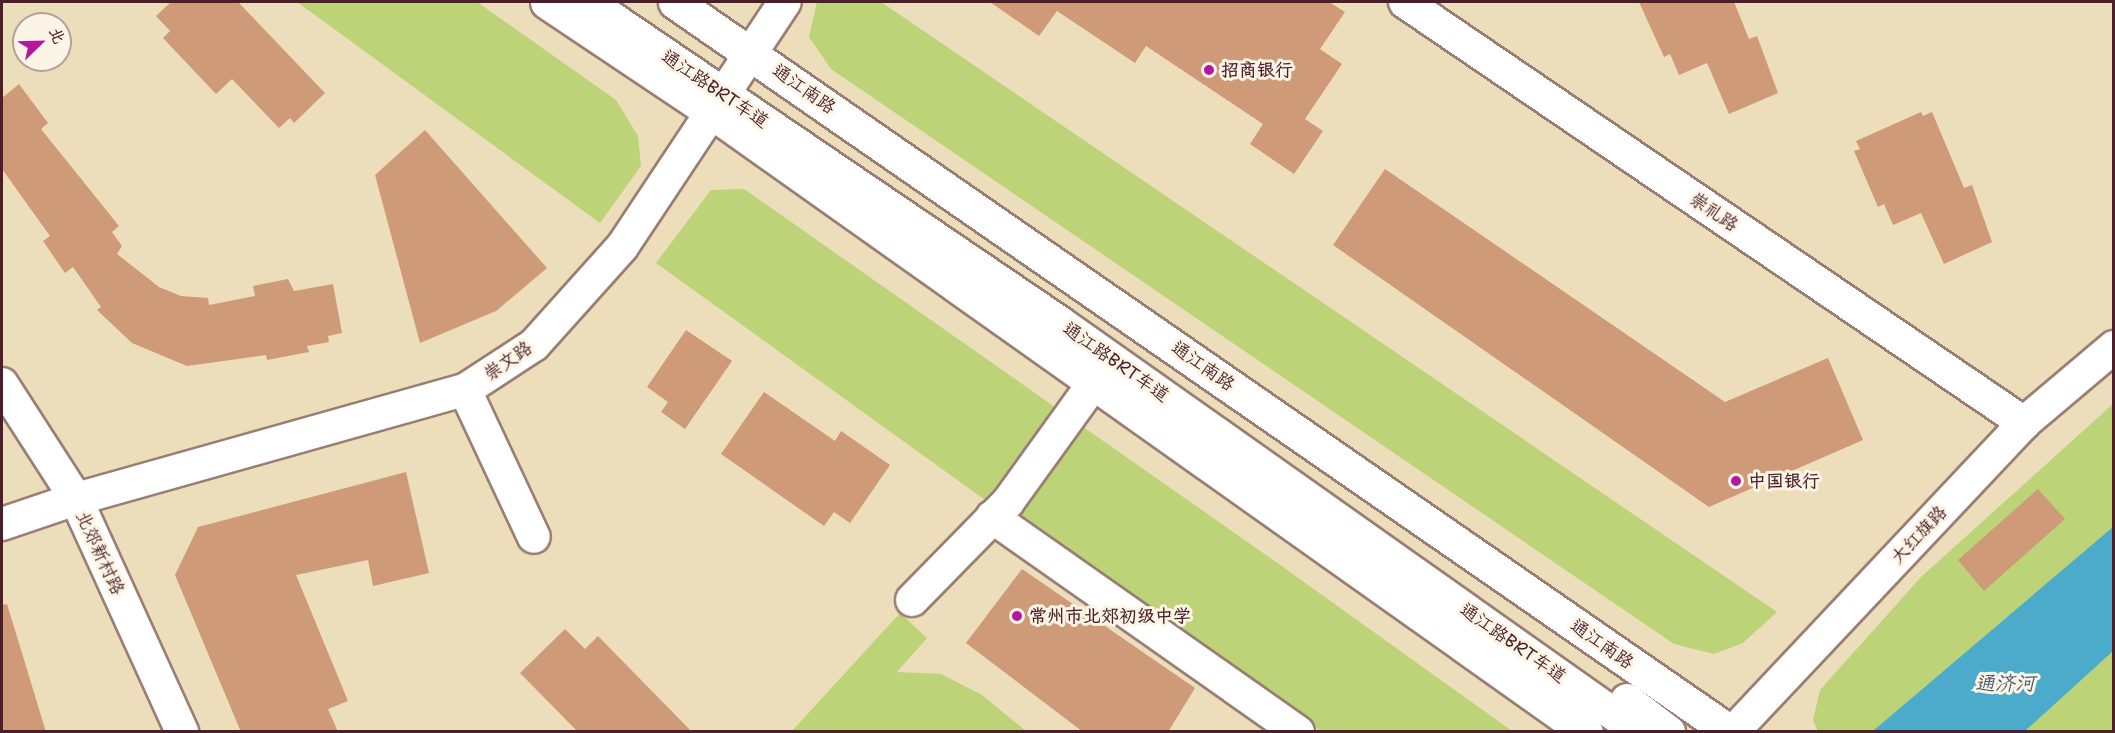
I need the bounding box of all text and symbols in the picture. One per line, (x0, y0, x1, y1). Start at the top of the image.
north arrow (12, 12, 72, 72)
text: 北 (44, 24, 70, 47)
street label: 通江路BRT车道 (657, 45, 773, 133)
place label: 招商银行 (1221, 59, 1293, 81)
street label: 通江南路 (768, 60, 840, 118)
marker: 招商银行 (1202, 63, 1216, 77)
street label: 崇礼路 (1686, 188, 1742, 236)
street label: 通江路BRT车道 (1059, 318, 1173, 406)
street label: 崇文路 (480, 337, 536, 385)
street label: 通江南路 (1167, 337, 1239, 395)
place label: 中国银行 (1748, 470, 1820, 492)
marker: 中国银行 (1729, 474, 1743, 488)
street label: 大红旗路 (1887, 501, 1951, 569)
street label: 北郊新村路 (71, 508, 129, 598)
street label: 通江路BRT车道 (1456, 599, 1570, 687)
place label: 常州市北郊初级中学 (1029, 605, 1191, 627)
marker: 常州市北郊初级中学 (1010, 609, 1024, 623)
street label: 通江南路 (1566, 615, 1638, 673)
water label: 通济河 (1975, 671, 2035, 695)

